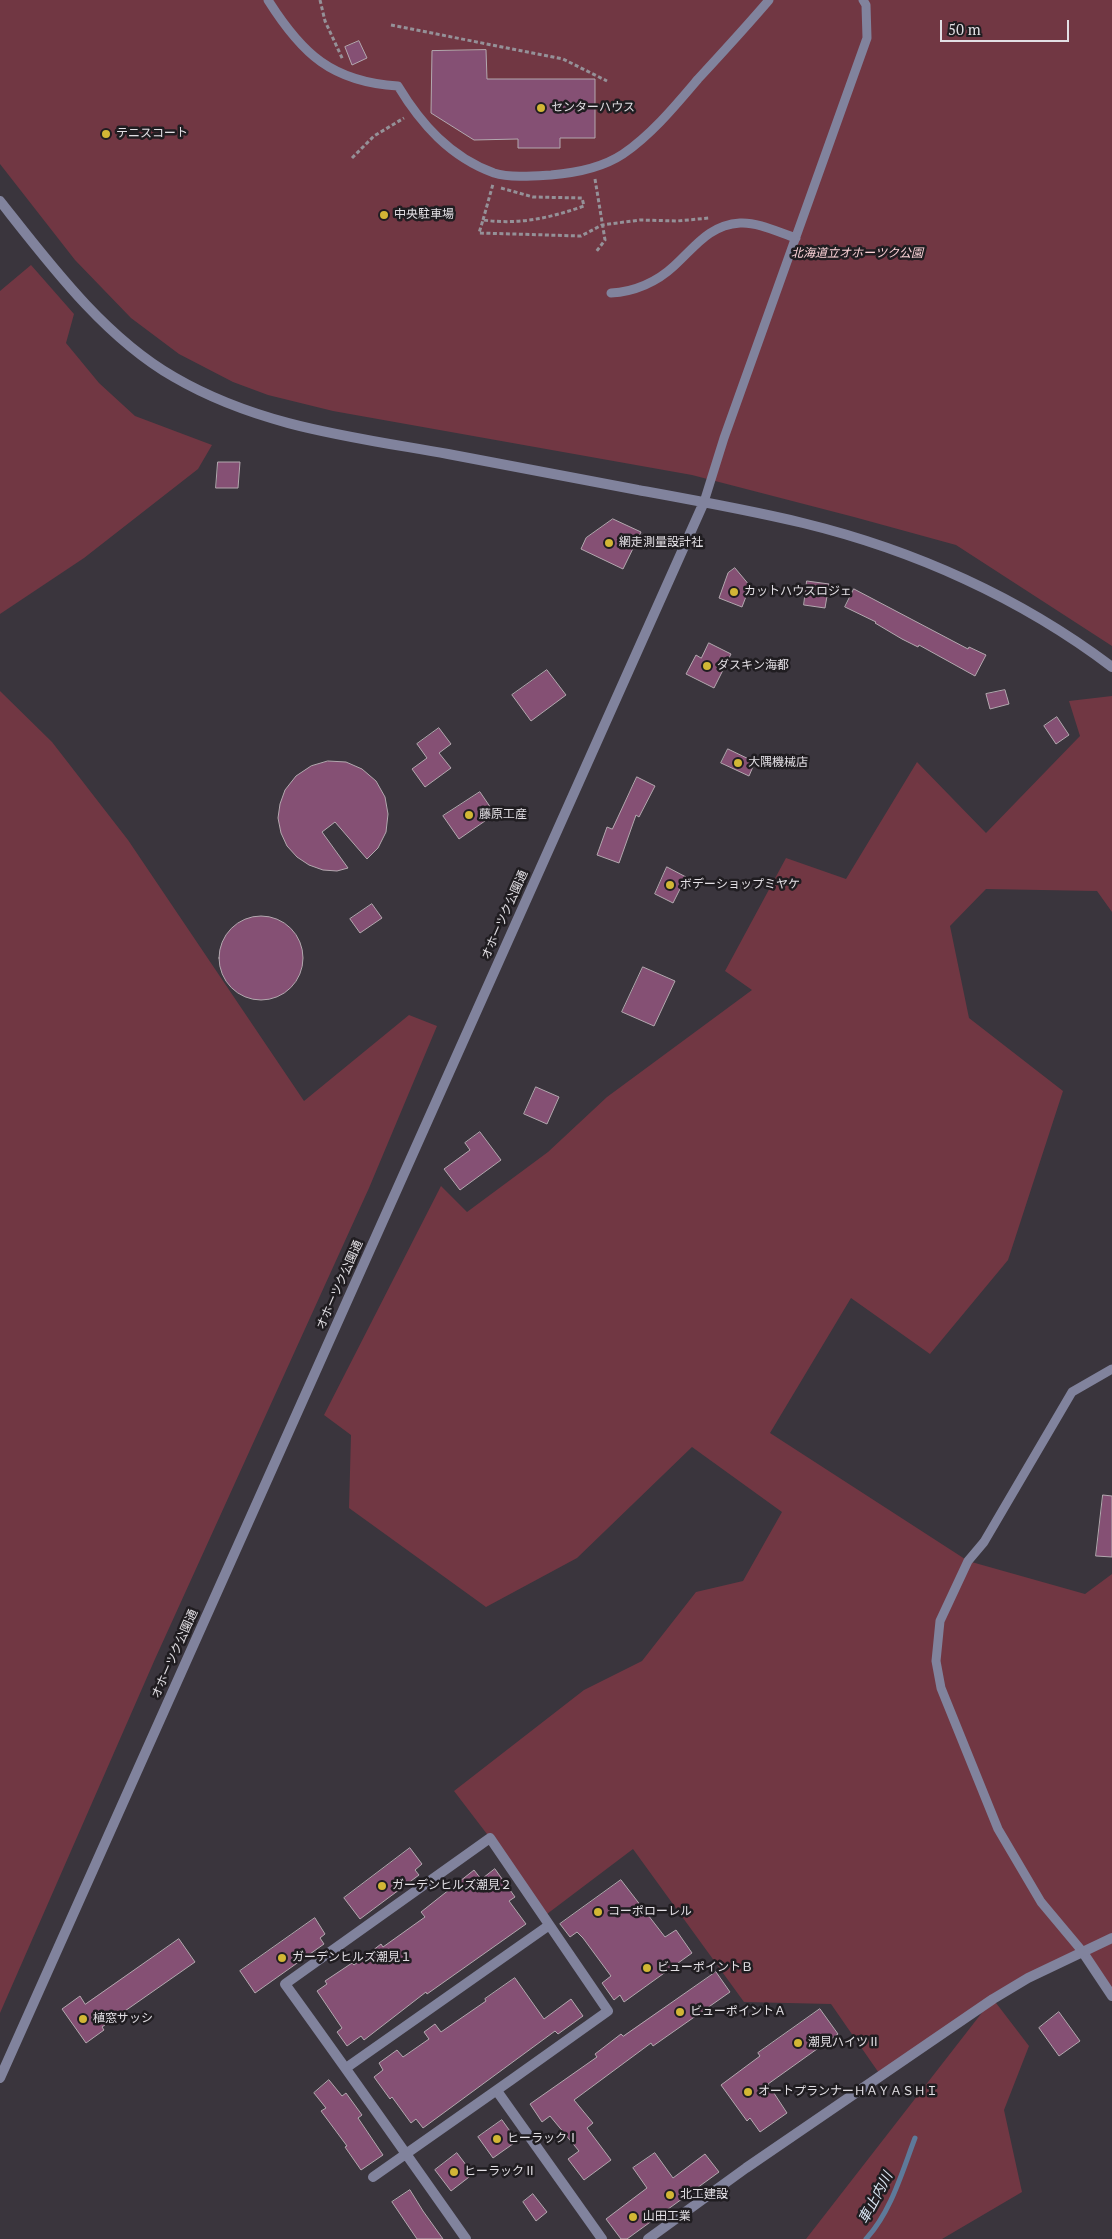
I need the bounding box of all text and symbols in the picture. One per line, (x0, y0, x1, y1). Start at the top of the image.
scale bar (942, 10, 1071, 42)
text: 50 m (948, 19, 981, 39)
place label: センターハウス (551, 101, 635, 115)
marker: センターハウス (535, 102, 547, 114)
place label: テニスコート (116, 127, 188, 141)
marker: テニスコート (100, 128, 112, 140)
place label: 中央駐車場 (394, 208, 454, 222)
marker: 中央駐車場 (378, 209, 390, 221)
park label: 北海道立オホーツク公園 (791, 247, 923, 261)
place label: 網走測量設計社 (619, 536, 703, 550)
marker: 網走測量設計社 (603, 537, 615, 549)
place label: カットハウスロジェ (744, 585, 852, 599)
marker: カットハウスロジェ (728, 586, 740, 598)
place label: ダスキン海都 (717, 659, 789, 673)
marker: ダスキン海都 (701, 660, 713, 672)
place label: 大隅機械店 (748, 756, 808, 770)
marker: 大隅機械店 (732, 757, 744, 769)
place label: 藤原工産 (479, 808, 527, 822)
marker: 藤原工産 (463, 809, 475, 821)
street label: オホーツク公園通 (479, 868, 531, 962)
place label: ボデーショップミヤケ (680, 878, 800, 892)
marker: ボデーショップミヤケ (664, 879, 676, 891)
street label: オホーツク公園通 (314, 1238, 366, 1332)
street label: オホーツク公園通 (149, 1607, 201, 1701)
place label: ガーデンヒルズ潮見２ (392, 1879, 512, 1893)
marker: ガーデンヒルズ潮見２ (376, 1880, 388, 1892)
place label: コーポローレル (608, 1905, 692, 1919)
marker: コーポローレル (592, 1906, 604, 1918)
place label: ガーデンヒルズ潮見１ (292, 1951, 412, 1965)
marker: ガーデンヒルズ潮見１ (276, 1952, 288, 1964)
place label: ビューポイントＢ (657, 1961, 753, 1975)
marker: ビューポイントＢ (641, 1962, 653, 1974)
place label: ビューポイントＡ (690, 2005, 786, 2019)
marker: ビューポイントＡ (674, 2006, 686, 2018)
place label: 植窓サッシ (93, 2012, 153, 2026)
marker: 植窓サッシ (77, 2013, 89, 2025)
place label: 潮見ハイツⅡ (808, 2036, 880, 2050)
marker: 潮見ハイツⅡ (792, 2037, 804, 2049)
place label: オートプランナーＨＡＹＡＳＨＩ (758, 2085, 938, 2099)
marker: オートプランナーＨＡＹＡＳＨＩ (742, 2086, 754, 2098)
place label: ヒーラックⅠ (507, 2132, 579, 2146)
marker: ヒーラックⅠ (491, 2133, 503, 2145)
place label: ヒーラックⅡ (464, 2165, 536, 2179)
marker: ヒーラックⅡ (448, 2166, 460, 2178)
water label: 車止内川 (855, 2169, 897, 2227)
place label: 北工建設 (680, 2188, 728, 2202)
marker: 北工建設 (664, 2189, 676, 2201)
place label: 山田工業 (643, 2210, 691, 2224)
marker: 山田工業 (627, 2211, 639, 2223)

